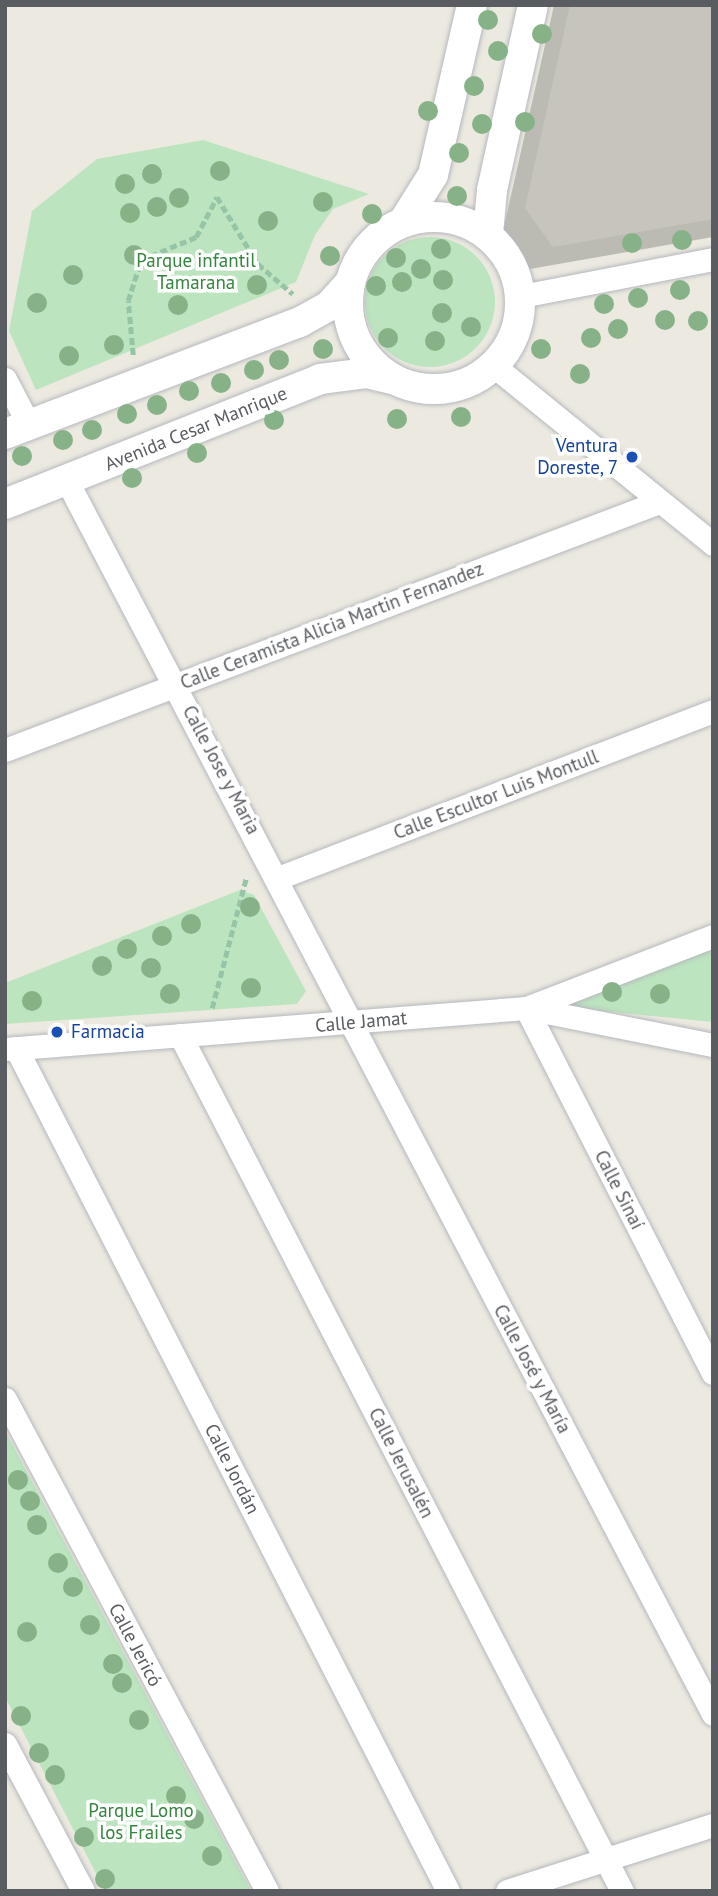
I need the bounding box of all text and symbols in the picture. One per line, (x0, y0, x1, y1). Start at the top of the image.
park label: Parque infantil Tamarana (136, 250, 256, 294)
street label: Avenida Cesar Manrique (102, 382, 290, 476)
place label: Ventura Doreste, 7 (536, 435, 618, 479)
marker: Ventura Doreste, 7 (624, 449, 640, 465)
street label: Calle Ceramista Alicia Martin Fernandez (177, 557, 487, 695)
street label: Calle Jose y Maria (177, 701, 265, 839)
street label: Calle Escultor Luis Montull (390, 745, 602, 845)
street label: Calle Jamat (314, 1007, 408, 1037)
place label: Farmacia (71, 1021, 145, 1043)
marker: Farmacia (49, 1024, 65, 1040)
street label: Calle Sinaí (589, 1147, 649, 1233)
street label: Calle José y María (488, 1300, 576, 1438)
street label: Calle Jerusalén (363, 1404, 439, 1522)
street label: Calle Jordán (200, 1420, 264, 1518)
street label: Calle Jericó (104, 1600, 166, 1690)
park label: Parque Lomo los Frailes (88, 1800, 194, 1844)

